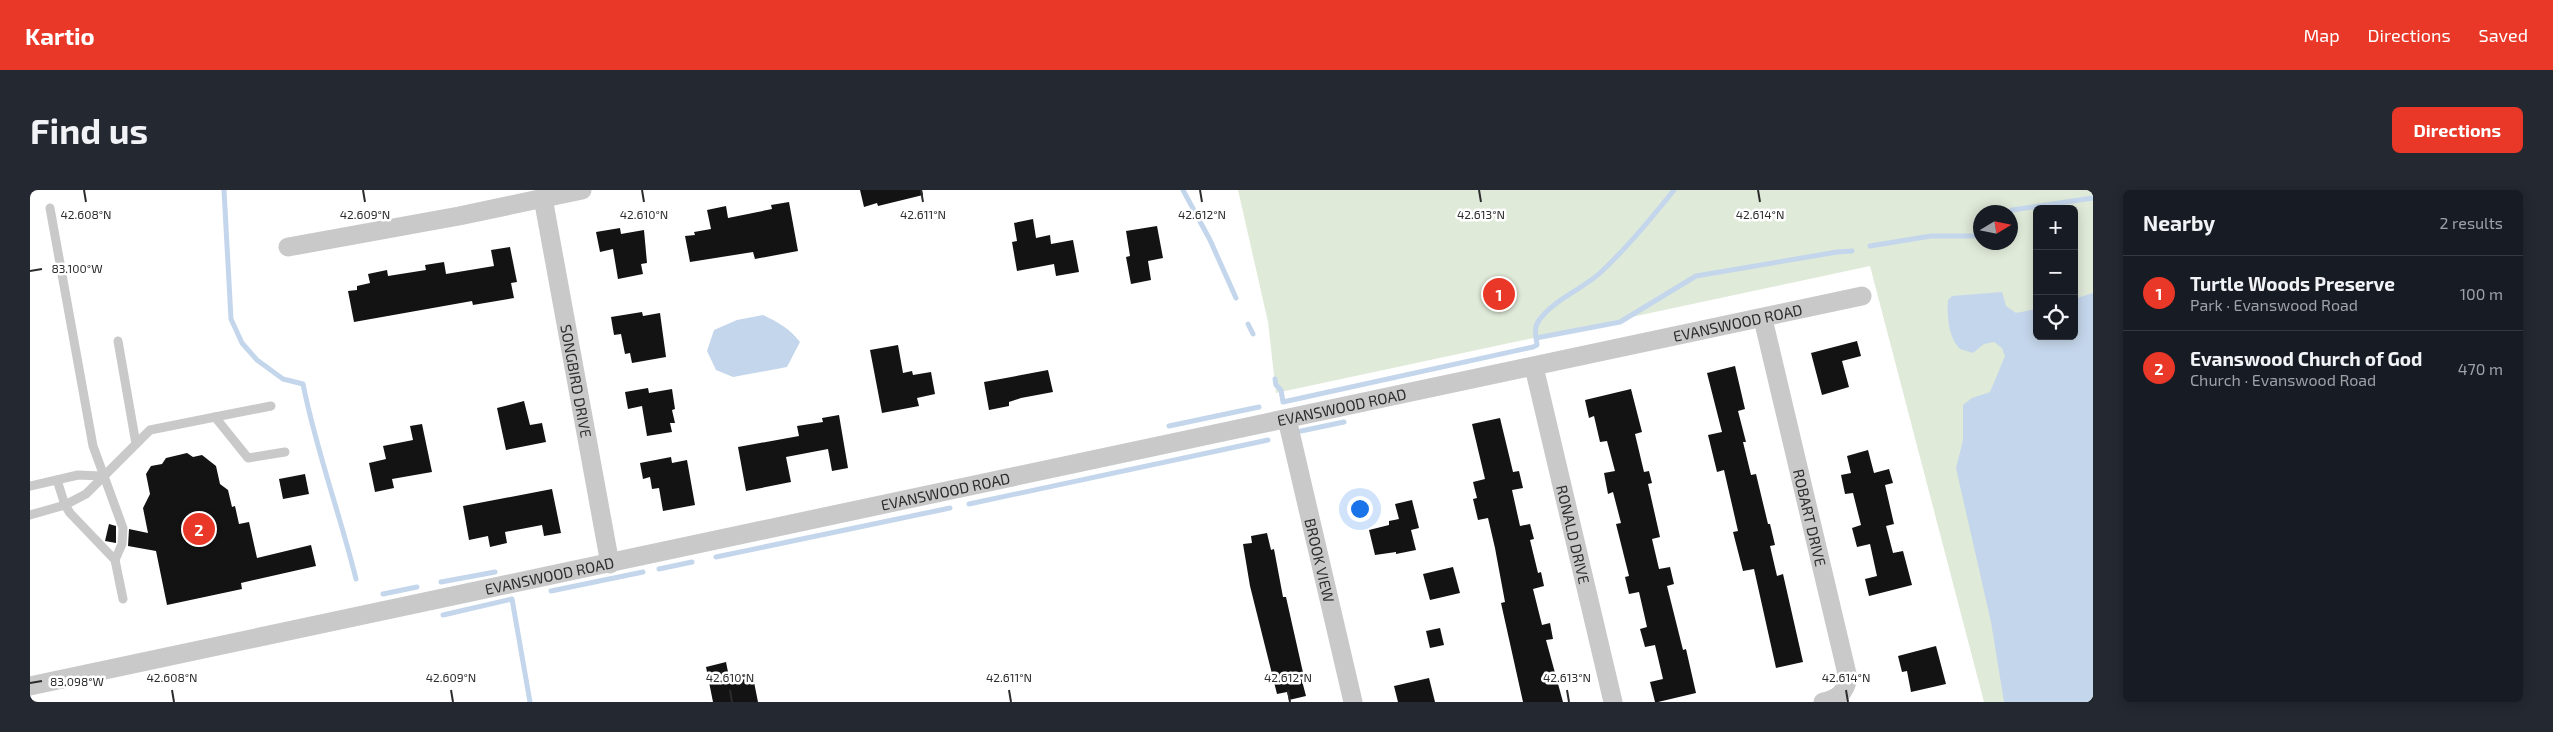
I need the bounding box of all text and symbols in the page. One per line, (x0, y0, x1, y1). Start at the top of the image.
text: Kartio (25, 21, 95, 50)
text: Map (2303, 24, 2340, 46)
text: Directions (2368, 24, 2451, 46)
text: Saved (2479, 24, 2528, 46)
button: Directions (2392, 107, 2523, 153)
text: Find us (30, 109, 148, 151)
north arrow (1973, 205, 2018, 250)
map controls (2033, 205, 2078, 340)
button: + (2033, 205, 2078, 250)
text: 42.608°N (60, 207, 112, 221)
text: 42.609°N (340, 207, 390, 221)
text: 42.610°N (620, 207, 668, 221)
text: 42.611°N (900, 207, 946, 221)
text: 42.612°N (1178, 207, 1226, 221)
text: 42.613°N (1457, 207, 1505, 221)
text: 42.614°N (1736, 207, 1784, 221)
text: Nearby (2143, 210, 2215, 235)
text: 2 results (2440, 213, 2503, 232)
button: − (2033, 250, 2078, 295)
text: 83.100°W (51, 261, 103, 275)
text: Turtle Woods Preserve (2190, 272, 2395, 295)
pin: 1 (1483, 275, 1515, 313)
text: 1 (2156, 284, 2162, 303)
text: 100 m (2460, 284, 2503, 303)
button: locate (2033, 295, 2078, 340)
text: Park · Evanswood Road (2190, 295, 2358, 314)
street label: EVANSWOOD ROAD (1672, 300, 1804, 345)
street label: SONGBIRD DRIVE (557, 323, 596, 439)
text: Evanswood Church of God (2190, 347, 2422, 370)
text: 2 (2154, 359, 2164, 378)
text: 470 m (2458, 359, 2503, 378)
text: Church · Evanswood Road (2190, 370, 2376, 389)
street label: EVANSWOOD ROAD (1275, 384, 1408, 429)
street label: ROBART DRIVE (1790, 467, 1830, 568)
street label: EVANSWOOD ROAD (879, 469, 1012, 514)
street label: RONALD DRIVE (1553, 483, 1594, 586)
your location (1347, 496, 1373, 522)
pin: 2 (183, 510, 215, 548)
street label: BROOK VIEW (1301, 516, 1338, 604)
street label: EVANSWOOD ROAD (483, 553, 616, 598)
text: 42.608°N (146, 670, 198, 684)
text: 42.609°N (426, 670, 476, 684)
text: 42.610°N (706, 670, 754, 684)
text: 42.611°N (986, 670, 1032, 684)
text: 42.612°N (1264, 670, 1312, 684)
text: 42.613°N (1543, 670, 1591, 684)
text: 42.614°N (1822, 670, 1870, 684)
text: 83.098°W (50, 674, 104, 688)

